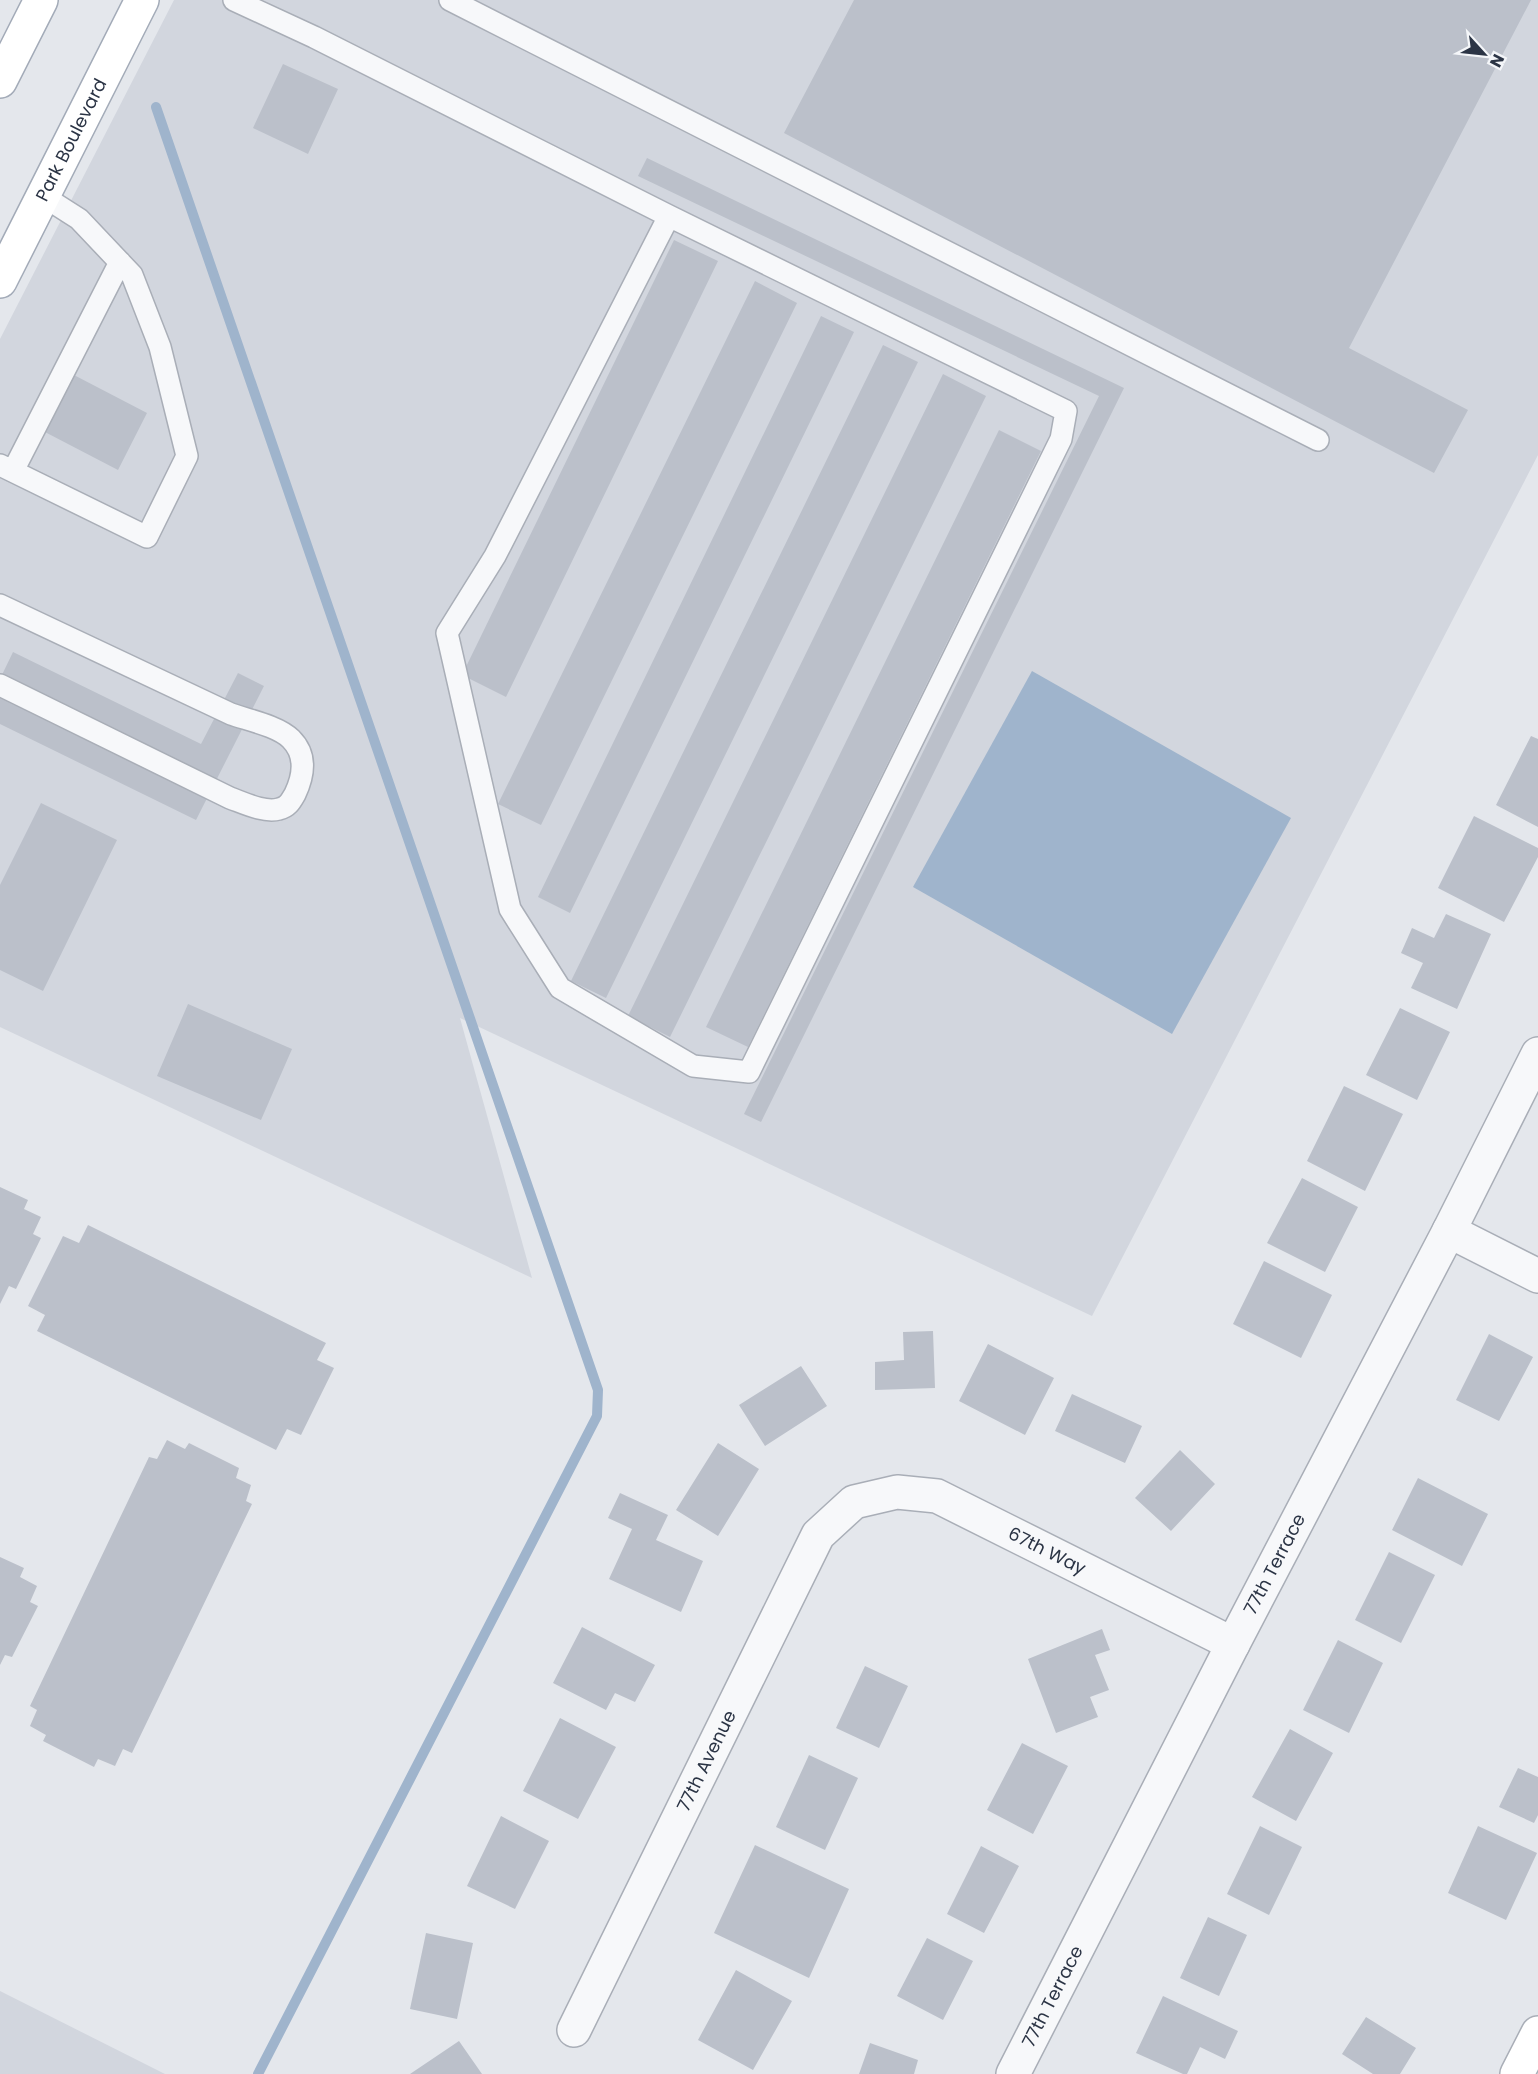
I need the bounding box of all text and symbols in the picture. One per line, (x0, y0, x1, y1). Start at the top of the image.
north arrow (1454, 24, 1514, 84)
text: N (1484, 50, 1510, 71)
street label: Park Boulevard (29, 74, 112, 205)
street label: 77th Terrace (1237, 1509, 1311, 1619)
street label: 67th Way (1004, 1521, 1090, 1581)
street label: 77th Avenue (671, 1706, 742, 1816)
street label: 77th Terrace (1016, 1941, 1089, 2052)

